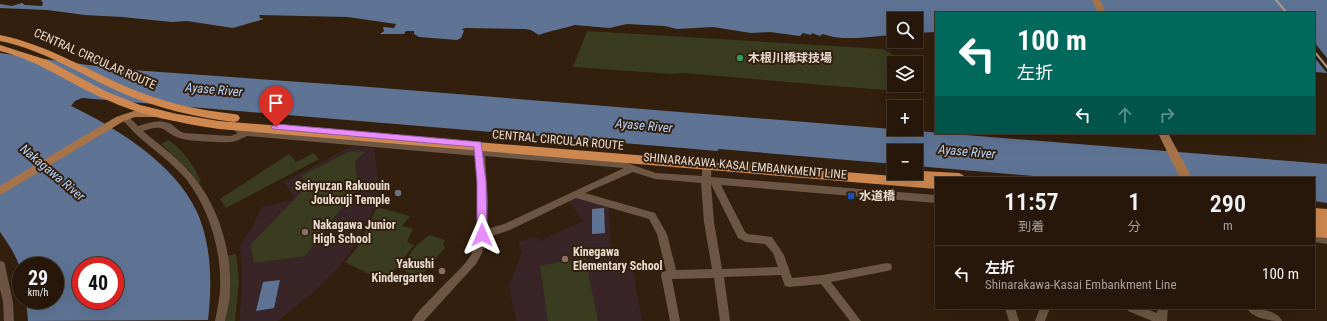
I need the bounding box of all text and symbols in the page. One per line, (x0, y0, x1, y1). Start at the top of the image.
map controls (887, 12, 923, 180)
button: search (887, 12, 923, 48)
text: 100 m (1017, 24, 1087, 57)
street label: CENTRAL CIRCULAR ROUTE (32, 26, 158, 92)
icon: left (951, 28, 1003, 80)
place label: 木根川橋球技場 (748, 51, 832, 65)
marker: 木根川橋球技場 (735, 53, 745, 63)
button: layers (887, 56, 923, 92)
text: 左折 (1017, 62, 1053, 83)
water label: Ayase River (184, 79, 244, 100)
pin (259, 86, 293, 127)
icon: arrive (265, 92, 287, 114)
button: + (887, 100, 923, 136)
icon: left (1072, 104, 1094, 126)
icon: ahead (1114, 104, 1136, 126)
icon: right (1156, 104, 1178, 126)
water label: Ayase River (614, 115, 674, 136)
street label: CENTRAL CIRCULAR ROUTE (492, 127, 624, 153)
water label: Nakagawa River (17, 141, 89, 204)
water label: Ayase River (937, 141, 997, 162)
button: − (887, 144, 923, 180)
street label: SHINARAKAWA-KASAI EMBANKMENT LINE (643, 150, 847, 182)
place label: Seiryuzan Rakuouin Joukouji Temple (295, 179, 390, 207)
marker: Seiryuzan Rakuouin Joukouji Temple (393, 188, 403, 198)
text: 11:57 (1004, 188, 1059, 216)
text: 1 (1128, 188, 1140, 216)
place label: 水道橋 (859, 189, 896, 203)
text: 290 (1210, 190, 1246, 218)
marker: 水道橋 (846, 191, 856, 201)
position arrow (461, 214, 503, 256)
place label: Nakagawa Junior High School (313, 218, 396, 246)
text: m (1223, 218, 1233, 233)
text: 到着 (1018, 219, 1044, 234)
text: 分 (1128, 219, 1141, 234)
marker: Nakagawa Junior High School (300, 227, 310, 237)
place label: Kinegawa Elementary School (573, 245, 663, 273)
marker: Kinegawa Elementary School (560, 254, 570, 264)
speed limit sign: 40 (72, 257, 124, 309)
place label: Yakushi Kindergarten (372, 257, 434, 285)
text: 左折 (985, 259, 1015, 277)
icon: left (951, 263, 973, 285)
text: 100 m (1262, 265, 1299, 283)
text: 29 (28, 266, 48, 290)
marker: Yakushi Kindergarten (437, 266, 447, 276)
text: Shinarakawa-Kasai Embankment Line (985, 277, 1177, 292)
text: km/h (28, 287, 48, 298)

